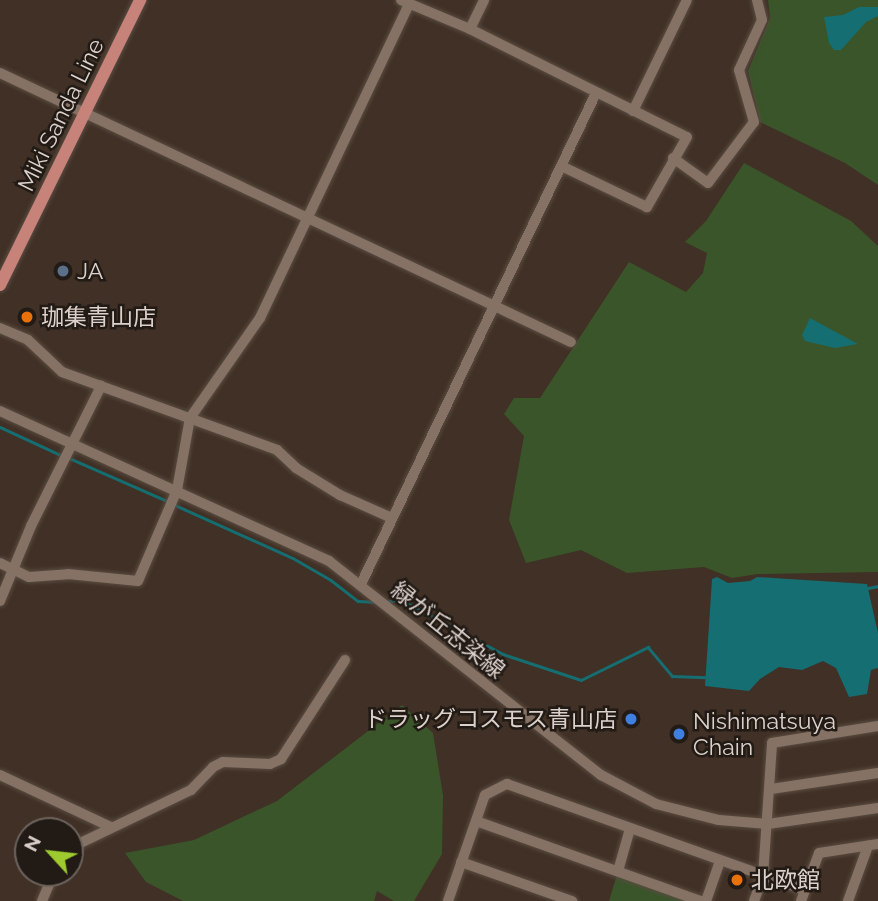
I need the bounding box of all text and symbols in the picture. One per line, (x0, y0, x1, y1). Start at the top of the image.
street label: Miki Sanda Line (12, 34, 110, 196)
place label: JA (77, 257, 103, 285)
marker: JA (55, 263, 71, 279)
place label: 珈集青山店 (41, 303, 156, 331)
marker: 珈集青山店 (19, 309, 35, 325)
street label: 緑が丘志染線 (386, 576, 510, 684)
place label: ドラッグコスモス青山店 (364, 705, 617, 733)
place label: Nishimatsuya Chain (693, 707, 836, 761)
marker: ドラッグコスモス青山店 (623, 711, 639, 727)
marker: Nishimatsuya Chain (671, 726, 687, 742)
north arrow (14, 817, 84, 887)
text: N (19, 832, 45, 855)
place label: 北欧館 (751, 866, 820, 894)
marker: 北欧館 (729, 872, 745, 888)

